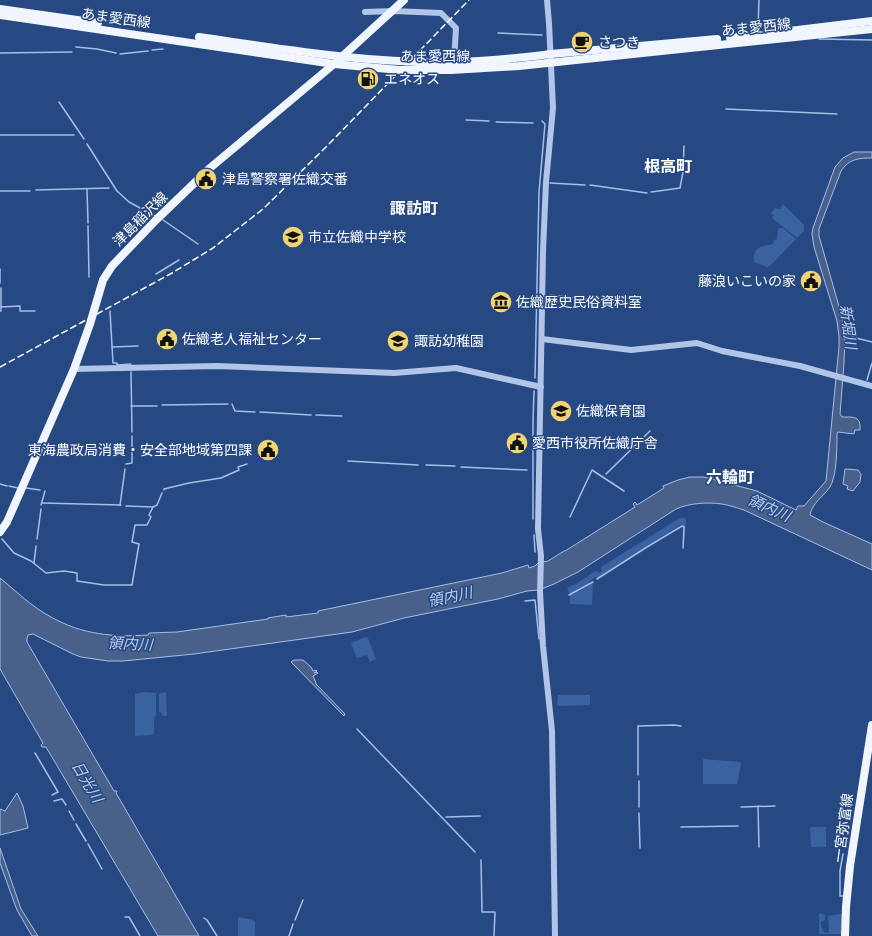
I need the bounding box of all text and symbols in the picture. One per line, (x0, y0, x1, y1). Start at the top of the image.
street label: あま愛西線 (80, 3, 152, 32)
street label: あま愛西線 (720, 13, 792, 40)
cafe icon: さつき (569, 29, 595, 55)
place label: さつき (598, 32, 640, 51)
street label: あま愛西線 (400, 46, 470, 65)
fuel station icon: エネオス (355, 66, 381, 92)
place label: エネオス (384, 69, 440, 88)
district label: 根高町 (644, 155, 692, 177)
public building icon: 津島警察署佐織交番 (193, 166, 219, 192)
place label: 津島警察署佐織交番 (222, 169, 348, 188)
street label: 津島稲沢線 (108, 187, 171, 250)
district label: 諏訪町 (390, 197, 438, 219)
school or university icon: 市立佐織中学校 (280, 224, 306, 250)
place label: 市立佐織中学校 (308, 227, 406, 246)
public building icon: 藤浪いこいの家 (798, 268, 824, 294)
place label: 藤浪いこいの家 (698, 271, 796, 290)
museum icon: 佐織歴史民俗資料室 (488, 289, 514, 315)
place label: 佐織歴史民俗資料室 (516, 292, 642, 311)
water label: 新堀川 (836, 303, 862, 353)
public building icon: 佐織老人福祉センター (154, 326, 180, 352)
school or university icon: 諏訪幼稚園 (385, 328, 411, 354)
place label: 佐織老人福祉センター (182, 329, 322, 348)
place label: 諏訪幼稚園 (414, 331, 484, 350)
school or university icon: 佐織保育園 (548, 398, 574, 424)
place label: 佐織保育園 (576, 401, 646, 420)
public building icon: 愛西市役所佐織庁舎 (504, 430, 530, 456)
place label: 愛西市役所佐織庁舎 (532, 433, 658, 452)
public building icon: 東海農政局消費・安全部地域第四課 (255, 437, 281, 463)
place label: 東海農政局消費・安全部地域第四課 (28, 440, 252, 459)
district label: 六輪町 (706, 466, 754, 488)
water label: 領内川 (745, 489, 796, 526)
water label: 領内川 (426, 581, 476, 610)
water label: 領内川 (107, 632, 155, 654)
water label: 日光川 (68, 757, 109, 808)
street label: 一宮弥富線 (828, 792, 857, 864)

